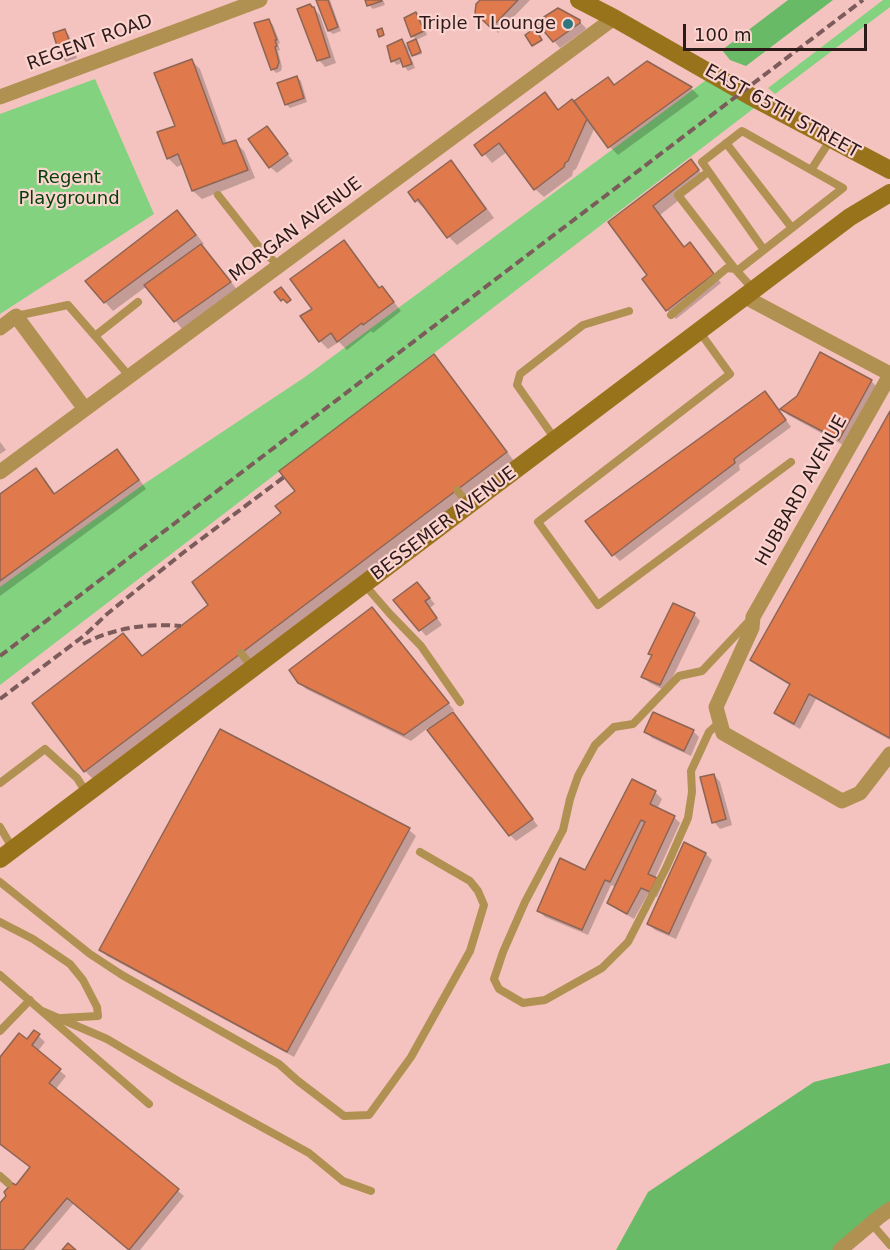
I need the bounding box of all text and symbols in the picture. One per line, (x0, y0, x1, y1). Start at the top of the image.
street label: REGENT ROAD (24, 10, 156, 76)
scale bar (686, 12, 870, 50)
place label: Triple T Lounge (419, 13, 556, 35)
marker: Triple T Lounge (561, 17, 575, 31)
text: 100 m (694, 24, 752, 45)
street label: EAST 65TH STREET (701, 60, 863, 164)
park label: Regent Playground (18, 167, 120, 210)
street label: MORGAN AVENUE (225, 173, 367, 287)
street label: HUBBARD AVENUE (752, 412, 852, 570)
street label: BESSEMER AVENUE (367, 462, 521, 586)

